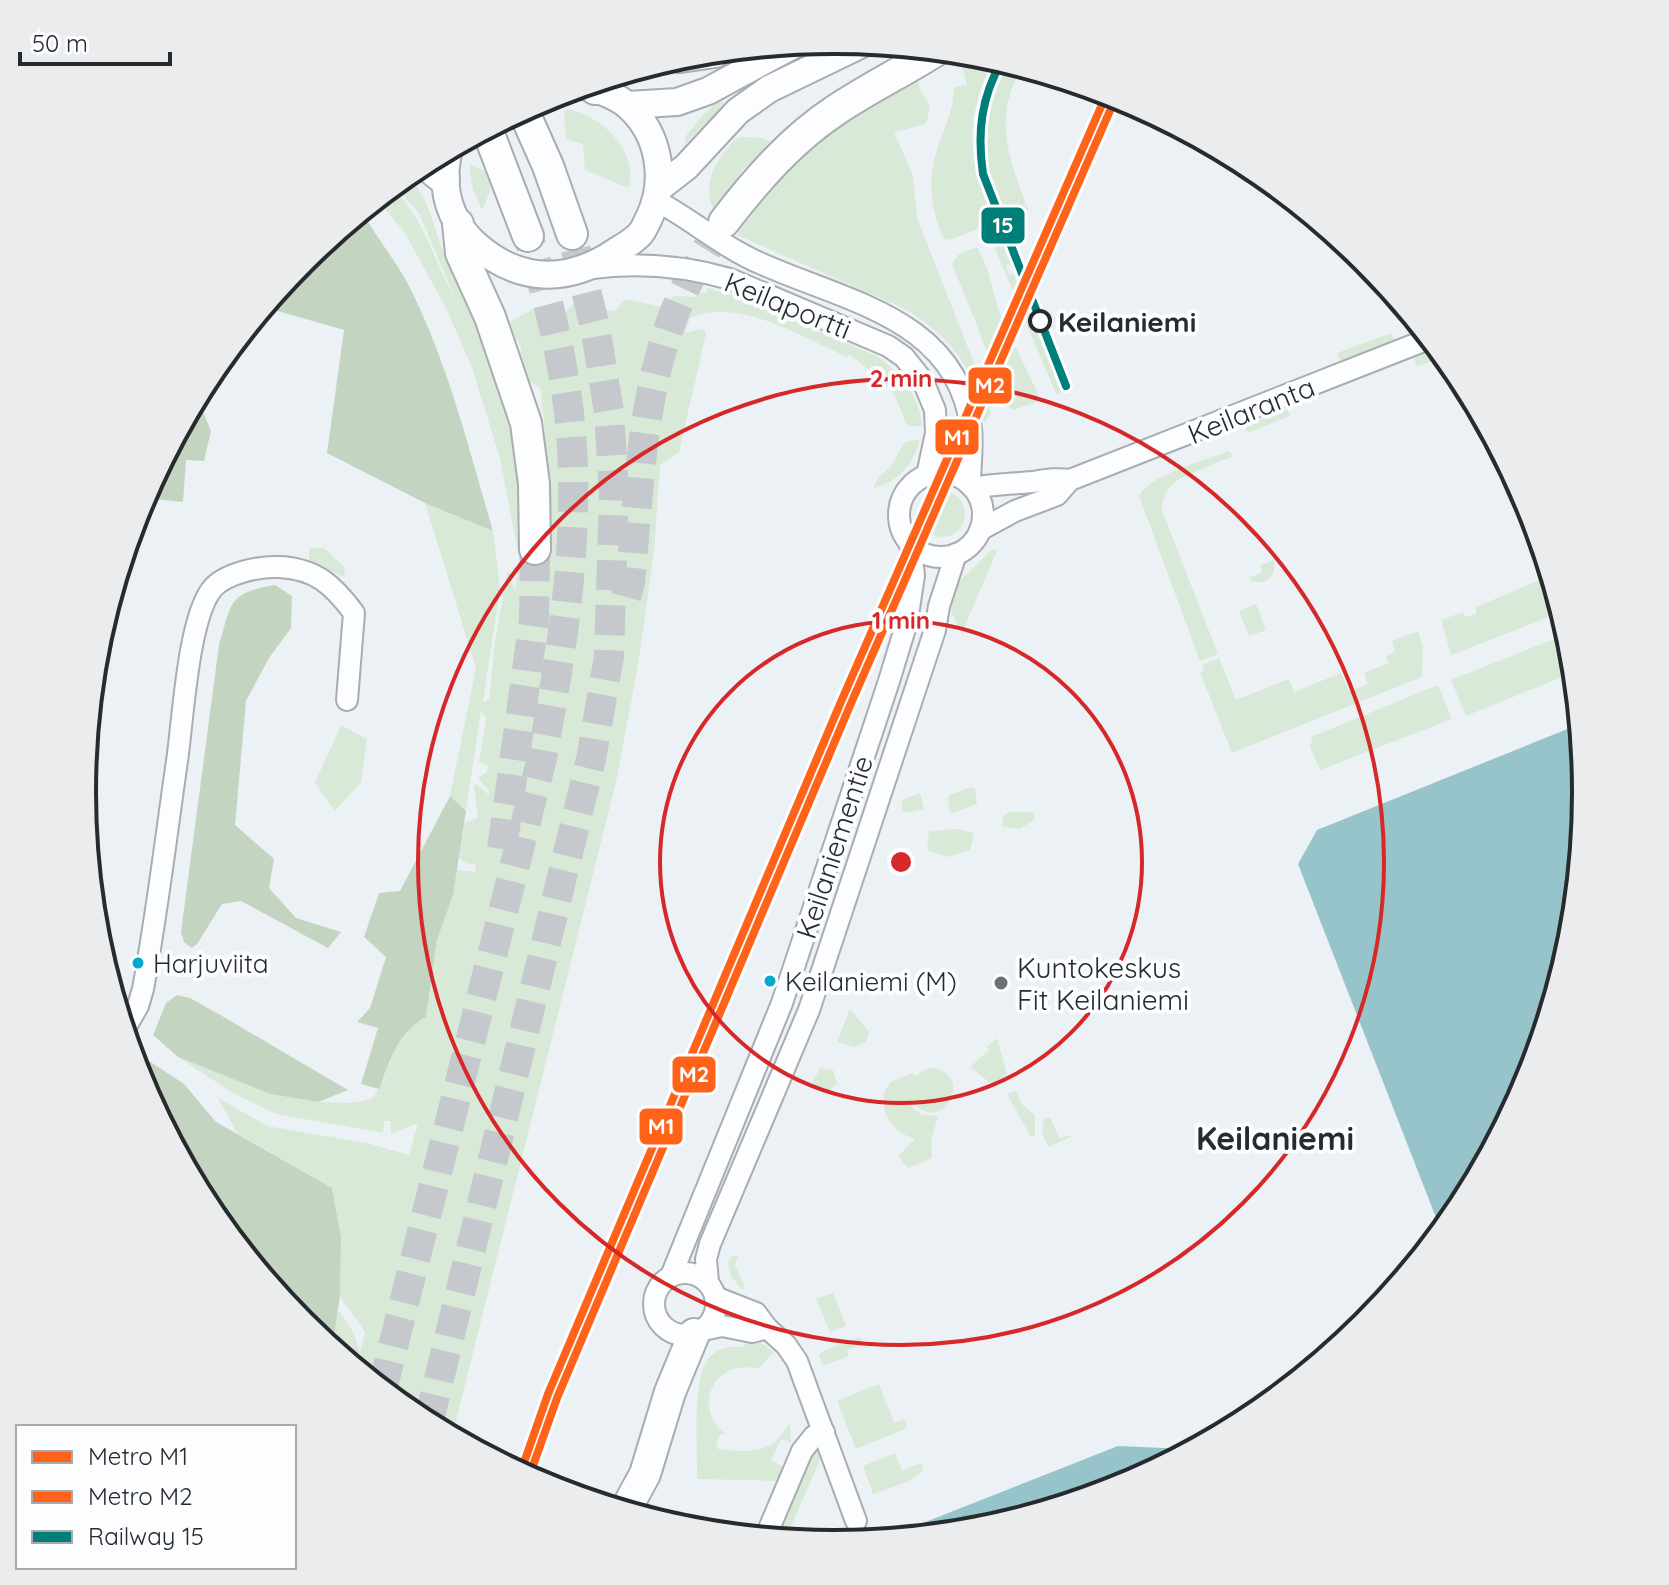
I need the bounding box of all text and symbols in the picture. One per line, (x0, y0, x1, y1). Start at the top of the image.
scale bar (20, 16, 170, 66)
text: 50 m (32, 28, 88, 58)
line badge: 15 (980, 206, 1026, 245)
text: 15 (992, 211, 1014, 239)
street label: Keilaportti (720, 264, 856, 346)
place label: Keilaniemi (1058, 304, 1196, 339)
marker: Keilaniemi (1029, 310, 1051, 332)
text: 2 min (870, 363, 932, 393)
line badge: M2 (967, 366, 1013, 405)
street label: Keilaranta (1183, 369, 1319, 451)
text: M2 (975, 371, 1005, 399)
line badge: M1 (934, 418, 980, 456)
text: M1 (944, 423, 970, 451)
text: 1 min (872, 605, 930, 635)
street label: Keilaniementie (788, 751, 880, 943)
centre of rings (887, 848, 915, 876)
place label: Harjuviita (153, 947, 269, 980)
place label: Kuntokeskus Fit Keilaniemi (1017, 950, 1189, 1017)
marker: Harjuviita (130, 955, 146, 971)
place label: Keilaniemi (M) (785, 965, 957, 998)
marker: Keilaniemi (M) (762, 973, 778, 989)
marker: Kuntokeskus Fit Keilaniemi (992, 974, 1010, 992)
line badge: M2 (671, 1055, 717, 1094)
text: M2 (679, 1060, 709, 1088)
line badge: M1 (638, 1107, 684, 1146)
text: M1 (648, 1112, 674, 1140)
district label: Keilaniemi (1196, 1118, 1354, 1158)
legend (16, 1425, 296, 1569)
text: Metro M1 (88, 1441, 188, 1471)
text: Metro M2 (88, 1481, 192, 1511)
text: Railway 15 (88, 1521, 204, 1551)

